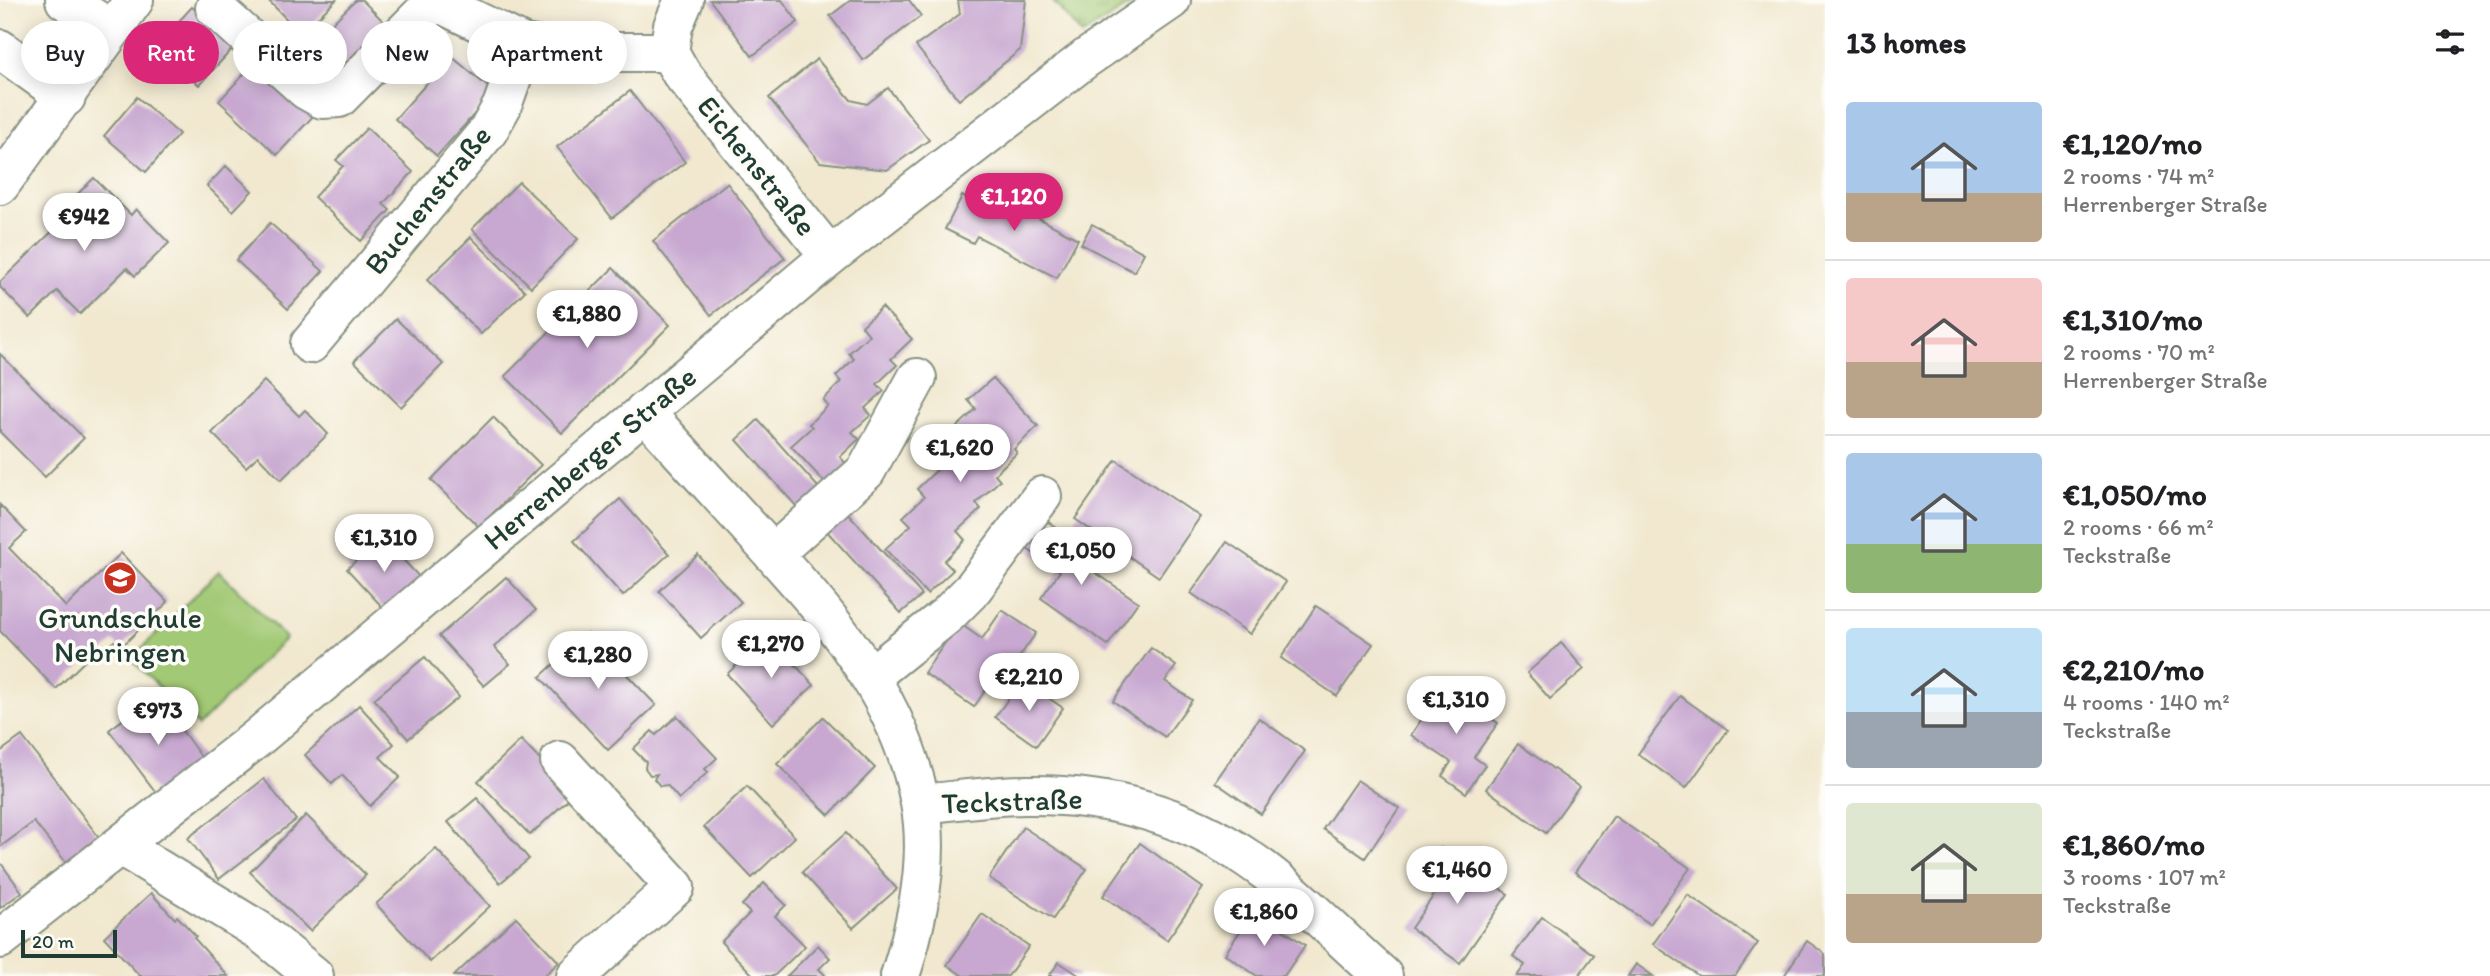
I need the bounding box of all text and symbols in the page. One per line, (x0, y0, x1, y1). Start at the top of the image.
chip: Buy (21, 21, 109, 84)
chip: Rent (123, 21, 219, 84)
chip: Filters (233, 21, 347, 84)
chip: New (361, 21, 453, 84)
chip: Apartment (467, 21, 627, 84)
icon: filters (2431, 23, 2469, 61)
text: 13 homes (1846, 24, 1966, 61)
street label: Eichenstraße (690, 88, 825, 243)
street label: Buchenstraße (356, 118, 499, 282)
text: €1,120/mo (2063, 125, 2202, 162)
icon: home (1902, 130, 1986, 214)
text: 2 rooms · 74 m² (2063, 162, 2215, 190)
pin: €1,120 (957, 174, 1071, 233)
text: €1,120 (981, 182, 1047, 210)
text: Herrenberger Straße (2063, 190, 2268, 218)
pin: €942 (43, 194, 125, 253)
text: €942 (58, 202, 110, 230)
pin: €1,880 (530, 290, 644, 350)
text: €1,880 (553, 299, 621, 327)
text: €1,310/mo (2063, 301, 2203, 338)
icon: home (1902, 306, 1986, 390)
text: 2 rooms · 70 m² (2063, 338, 2215, 366)
street label: Herrenberger Straße (476, 358, 704, 558)
text: Herrenberger Straße (2063, 366, 2268, 394)
pin: €1,620 (903, 424, 1017, 484)
text: €1,620 (926, 433, 994, 461)
text: €1,050/mo (2063, 476, 2207, 513)
icon: home (1902, 481, 1986, 565)
text: 2 rooms · 66 m² (2063, 513, 2214, 541)
pin: €1,310 (327, 514, 441, 574)
text: €1,310 (351, 523, 417, 551)
pin: €1,050 (1024, 528, 1138, 587)
text: €1,050 (1046, 536, 1116, 564)
text: Teckstraße (2063, 541, 2171, 569)
school or university icon: Grundschule Nebringen (101, 559, 139, 597)
place label: Grundschule Nebringen (38, 599, 202, 670)
pin: €1,270 (714, 620, 828, 680)
text: €1,270 (738, 629, 804, 657)
pin: €1,280 (541, 632, 655, 691)
text: €1,280 (564, 640, 632, 668)
text: €2,210/mo (2063, 651, 2204, 688)
pin: €2,210 (972, 654, 1086, 713)
icon: home (1902, 656, 1986, 740)
text: €2,210 (995, 662, 1063, 690)
pin: €1,310 (1399, 676, 1513, 736)
text: €1,310 (1423, 685, 1489, 713)
pin: €973 (117, 688, 199, 747)
text: 4 rooms · 140 m² (2063, 688, 2230, 716)
text: €973 (133, 696, 183, 724)
text: Teckstraße (2063, 716, 2171, 744)
street label: Teckstraße (941, 780, 1083, 821)
text: €1,860/mo (2063, 826, 2205, 863)
icon: home (1902, 831, 1986, 915)
pin: €1,460 (1400, 846, 1514, 906)
text: €1,460 (1422, 855, 1492, 883)
text: 3 rooms · 107 m² (2063, 863, 2226, 891)
pin: €1,860 (1207, 888, 1321, 948)
text: Teckstraße (2063, 891, 2171, 919)
text: €1,860 (1230, 897, 1298, 925)
scale bar (21, 927, 117, 959)
text: 20 m (32, 930, 74, 953)

